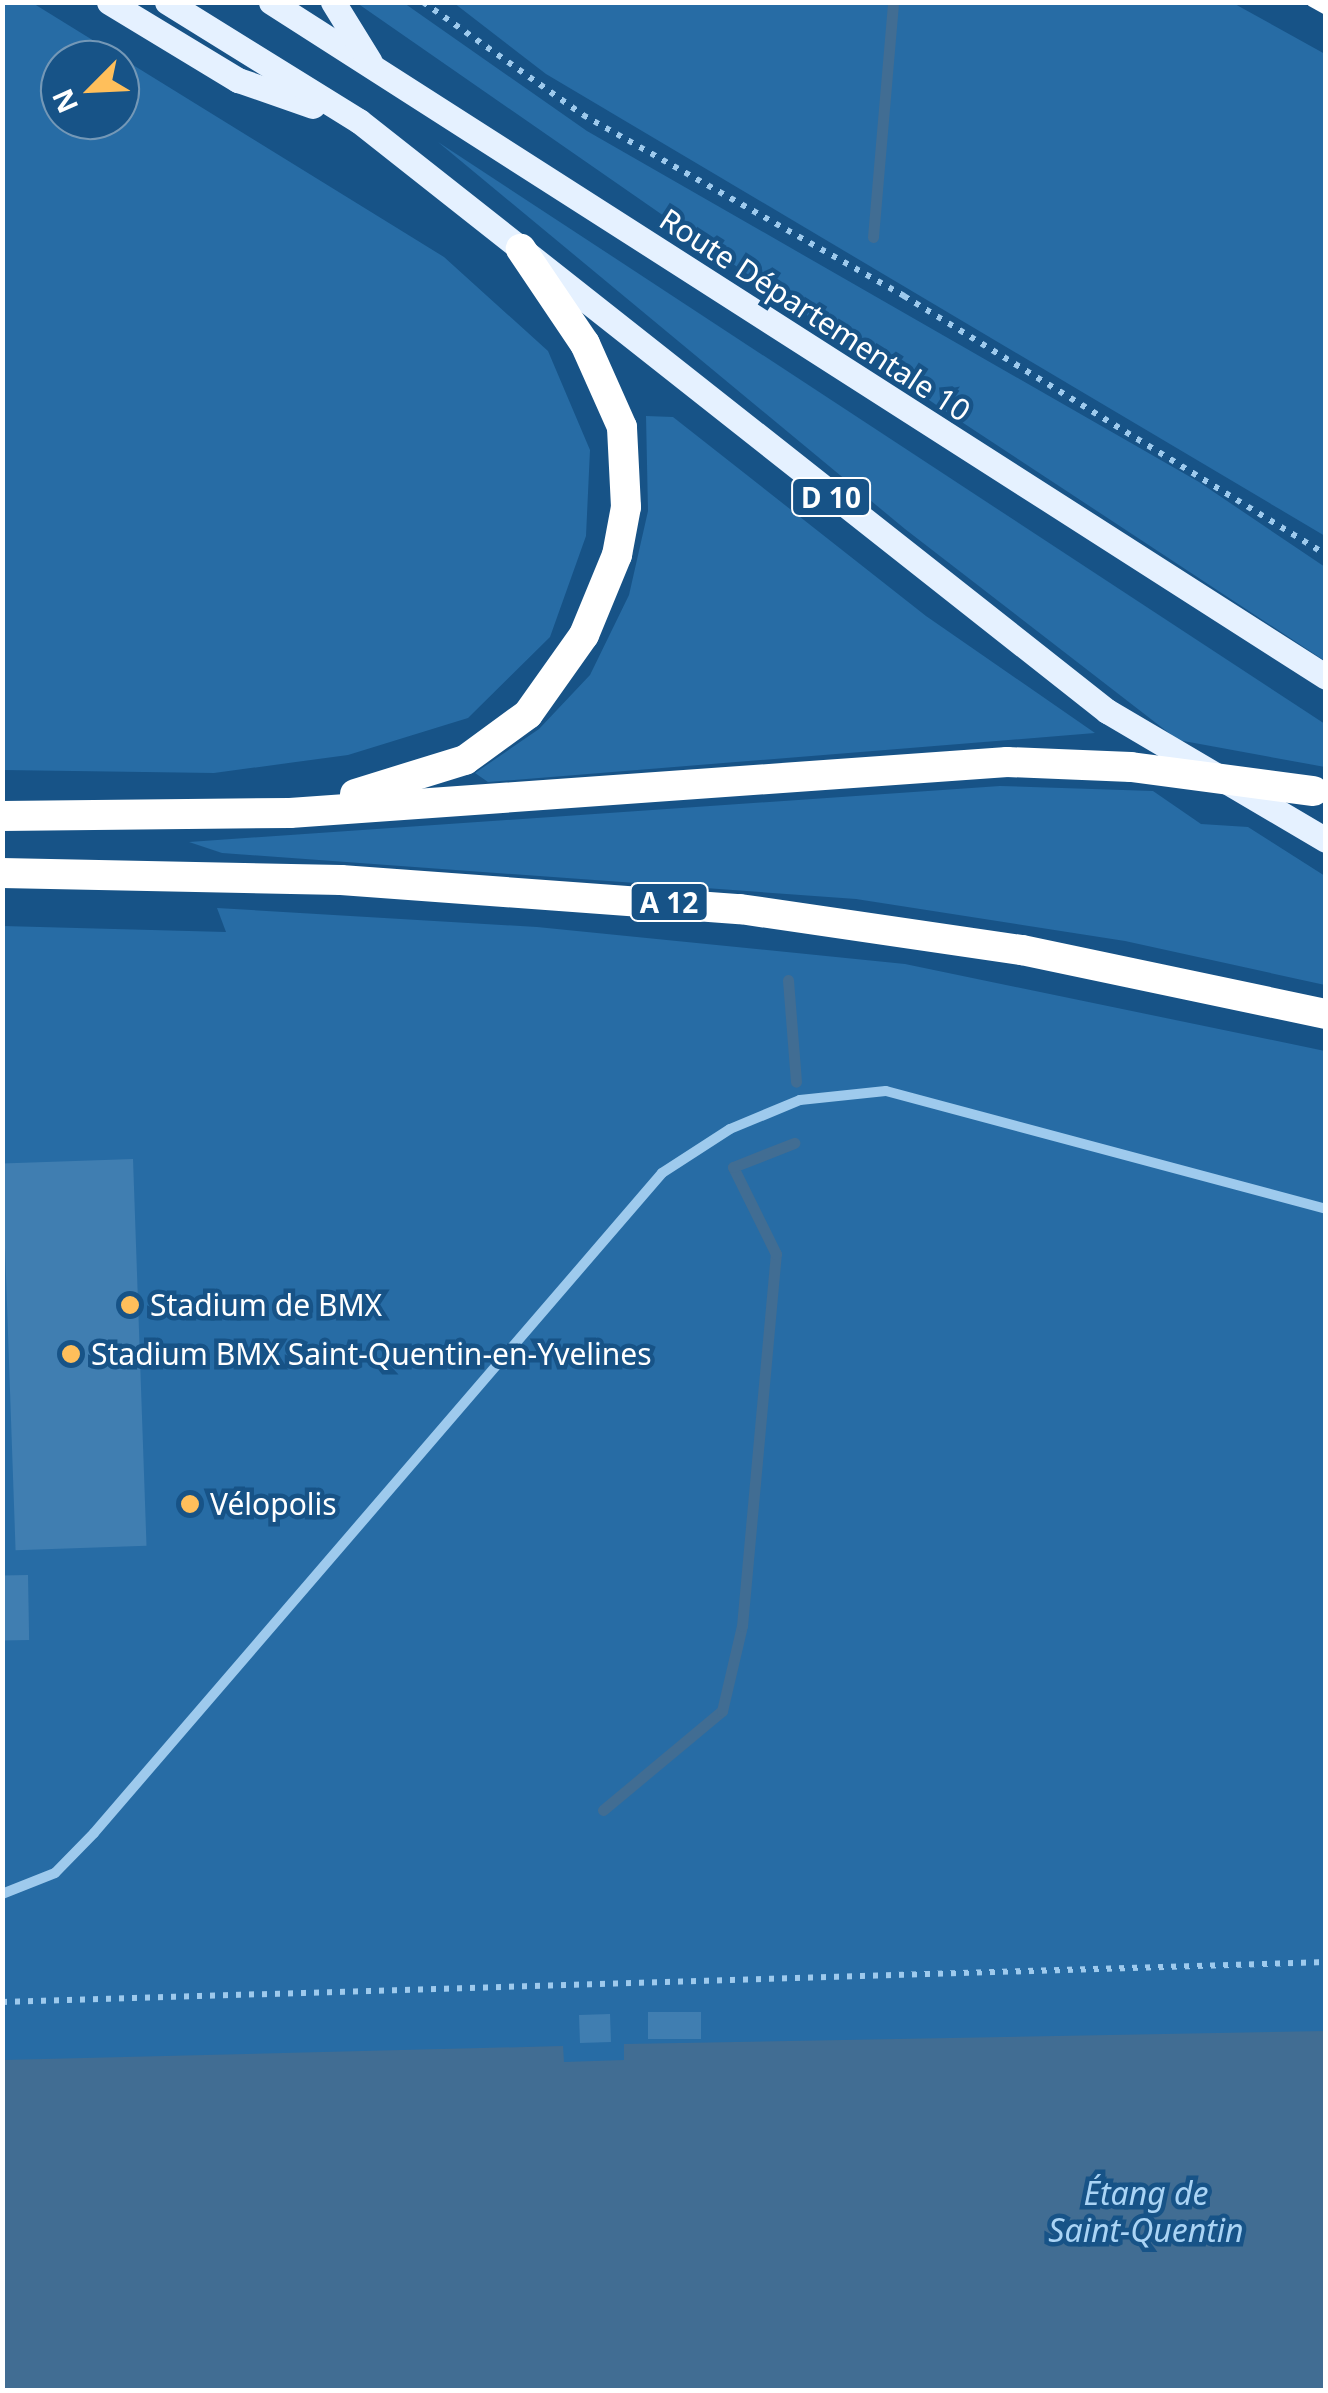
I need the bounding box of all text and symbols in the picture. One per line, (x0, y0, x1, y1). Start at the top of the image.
north arrow (40, 40, 140, 140)
text: N (42, 83, 86, 120)
street label: Route Départementale 10 (653, 201, 977, 429)
road number: D 10 (791, 474, 871, 520)
road number: A 12 (629, 879, 709, 925)
place label: Stadium de BMX (150, 1287, 382, 1323)
marker: Stadium de BMX (119, 1294, 141, 1316)
place label: Stadium BMX Saint-Quentin-en-Yvelines (91, 1336, 652, 1372)
marker: Stadium BMX Saint-Quentin-en-Yvelines (60, 1343, 82, 1365)
place label: Vélopolis (210, 1486, 337, 1522)
marker: Vélopolis (179, 1493, 201, 1515)
water label: Étang de Saint-Quentin (1048, 2175, 1244, 2250)

